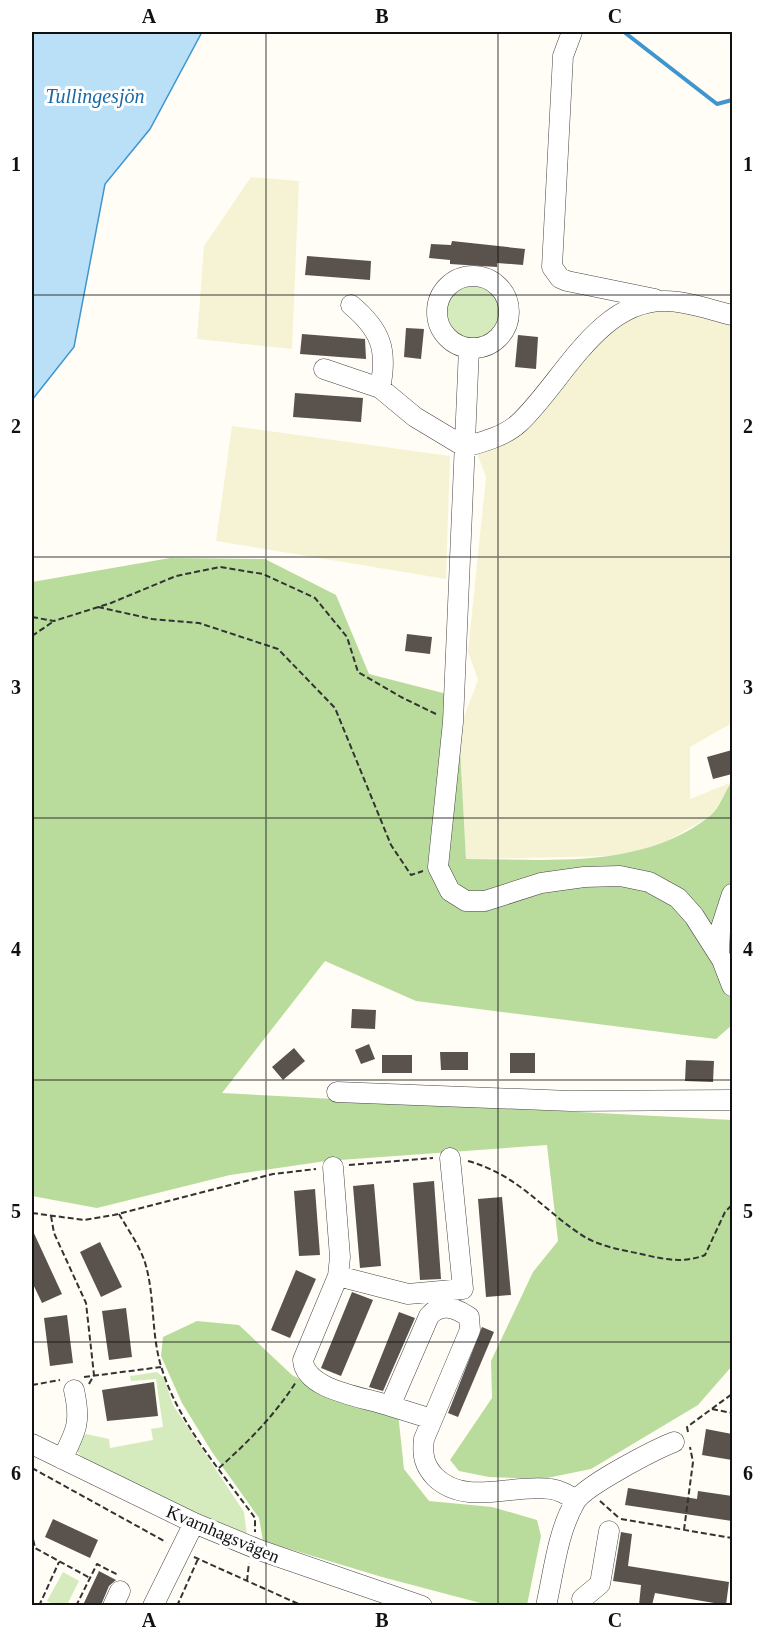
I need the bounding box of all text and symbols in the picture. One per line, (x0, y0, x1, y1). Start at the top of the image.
text: A (142, 5, 157, 27)
text: B (375, 5, 389, 27)
text: C (608, 5, 622, 27)
water label: Tullingesjön (46, 85, 144, 108)
text: 1 (11, 153, 21, 175)
text: 1 (743, 153, 753, 175)
text: 2 (11, 415, 21, 437)
text: 2 (743, 415, 753, 437)
text: 3 (11, 676, 21, 698)
text: 3 (743, 676, 753, 698)
text: 4 (11, 938, 21, 960)
text: 4 (743, 938, 753, 960)
text: 5 (11, 1200, 21, 1222)
text: 5 (743, 1200, 753, 1222)
text: 6 (11, 1462, 21, 1484)
text: 6 (743, 1462, 753, 1484)
street label: Kvarnhagsvägen (163, 1501, 283, 1567)
text: A (142, 1609, 157, 1631)
text: B (375, 1609, 389, 1631)
text: C (608, 1609, 622, 1631)

